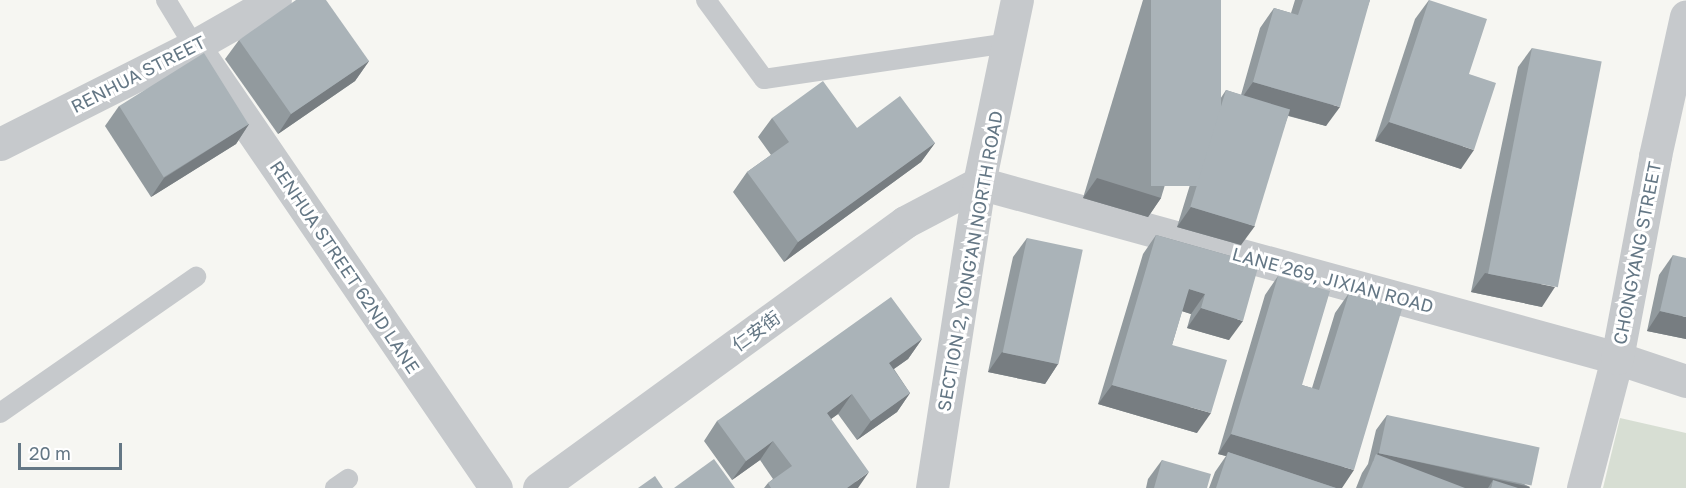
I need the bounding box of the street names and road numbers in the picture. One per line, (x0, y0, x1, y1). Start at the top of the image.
street label: RENHUA STREET (67, 31, 209, 117)
street label: SECTION 2, YONG'AN NORTH ROAD (933, 109, 1007, 413)
street label: RENHUA STREET 62ND LANE (266, 157, 424, 377)
street label: CHONGYANG STREET (1609, 160, 1665, 346)
street label: LANE 269, JIXIAN ROAD (1230, 243, 1436, 317)
street label: 仁安街 (728, 306, 784, 356)

